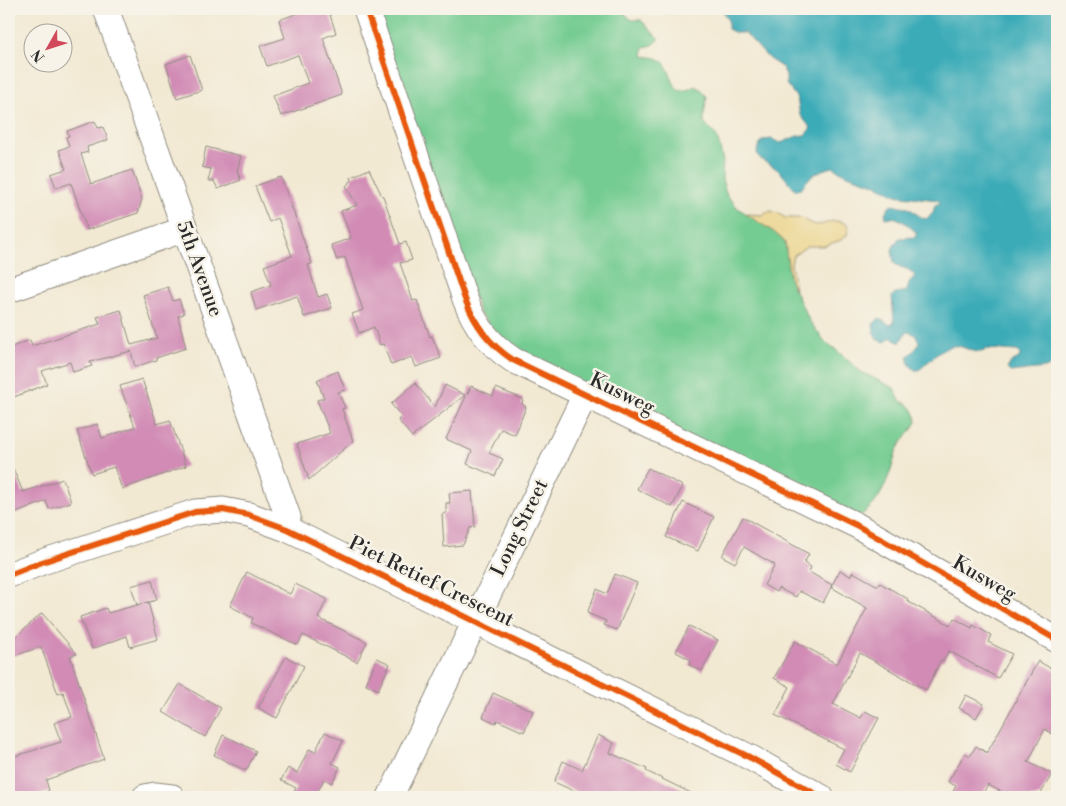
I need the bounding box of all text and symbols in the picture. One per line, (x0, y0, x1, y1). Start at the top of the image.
north arrow (22, 22, 72, 72)
text: N (28, 46, 49, 66)
street label: 5th Avenue (170, 218, 228, 320)
street label: Kusweg (585, 368, 659, 421)
street label: Long Street (486, 475, 554, 581)
street label: Piet Retief Crescent (344, 531, 518, 633)
street label: Kusweg (948, 551, 1021, 608)

